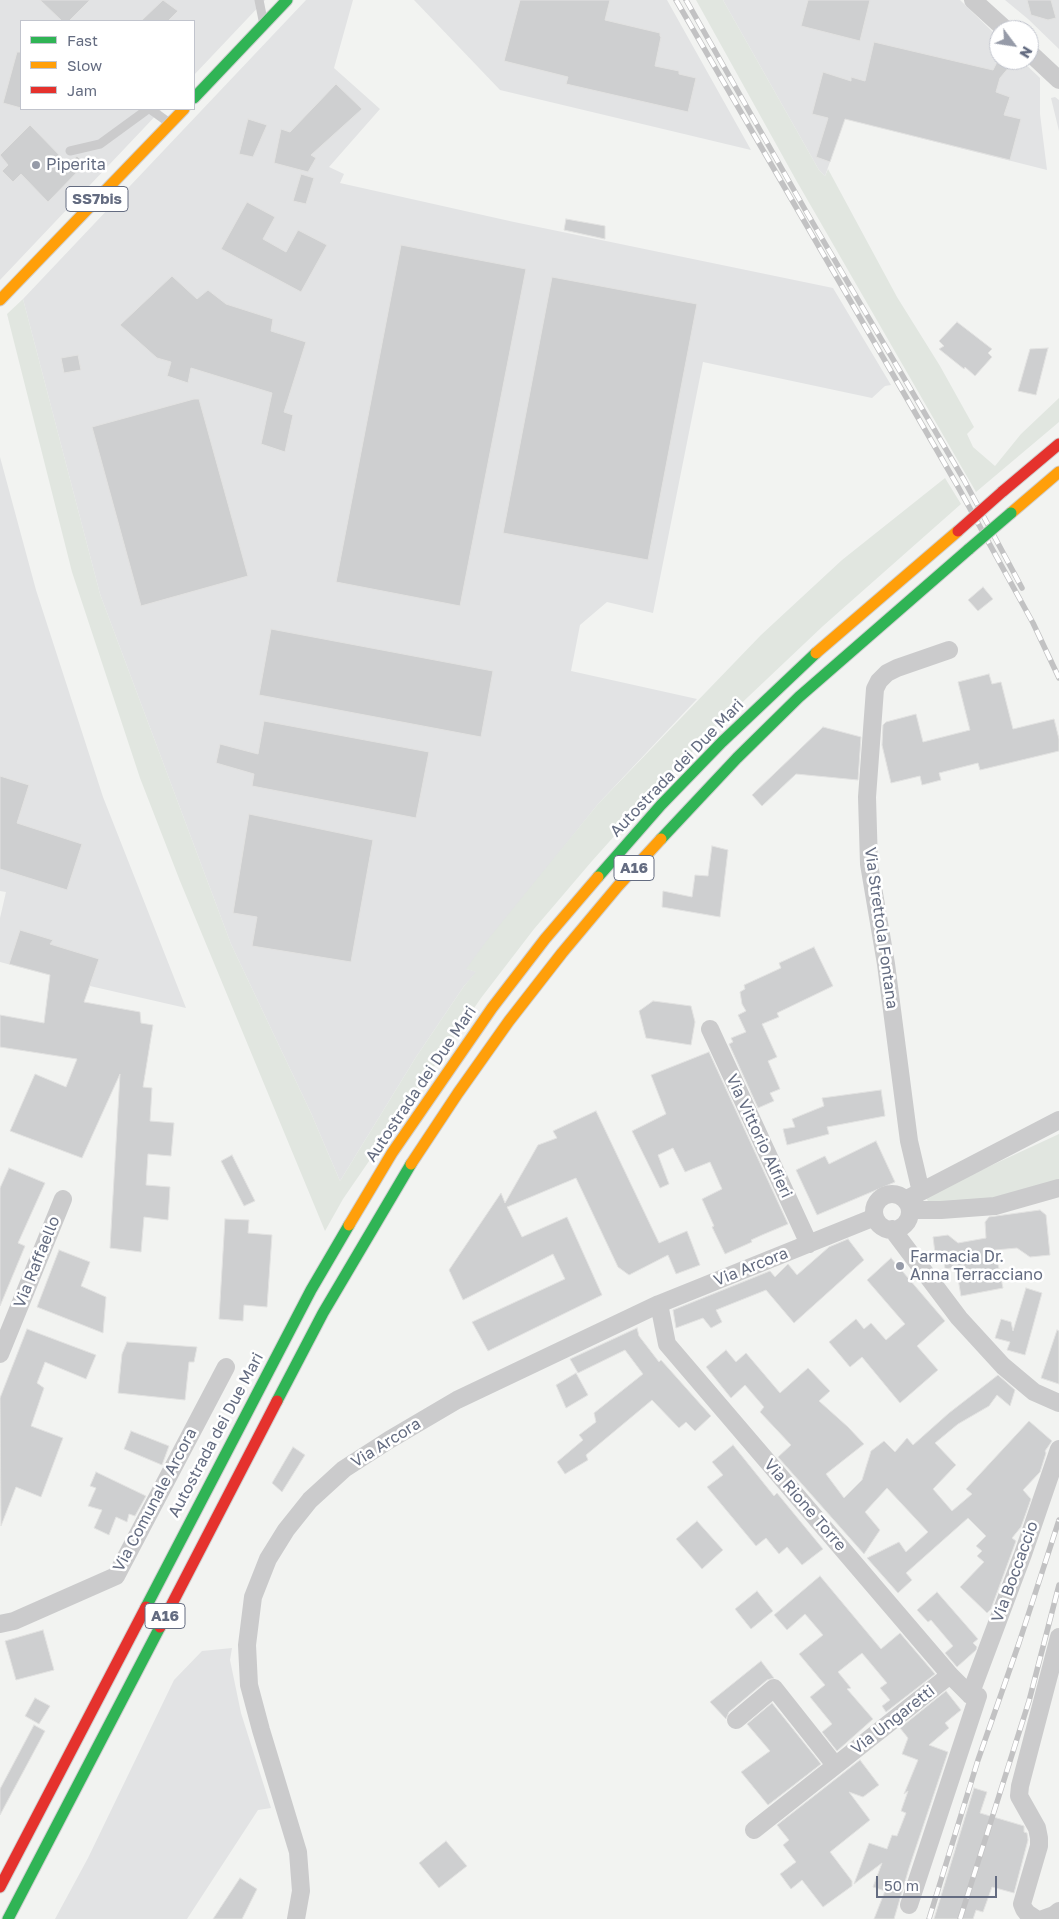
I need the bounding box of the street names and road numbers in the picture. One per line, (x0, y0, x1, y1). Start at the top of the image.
road number: SS7bis (66, 186, 128, 212)
street label: Autostrada dei Due Mari (606, 695, 748, 841)
street label: Via Strettola Fontana (860, 846, 902, 1010)
road number: A16 (614, 856, 654, 880)
street label: Autostrada dei Due Mari (362, 1002, 480, 1166)
street label: Via Vittorio Alfieri (722, 1071, 796, 1201)
street label: Via Raffaello (10, 1213, 64, 1311)
street label: Via Arcora (711, 1243, 791, 1291)
street label: Autostrada dei Due Mari (164, 1349, 268, 1521)
street label: Via Arcora (348, 1414, 424, 1472)
street label: Via Comunale Arcora (109, 1425, 201, 1575)
street label: Via Rione Torre (760, 1455, 850, 1555)
street label: Via Boccaccio (988, 1519, 1042, 1625)
road number: A16 (145, 1604, 185, 1628)
street label: Via Ungaretti (847, 1681, 939, 1759)

